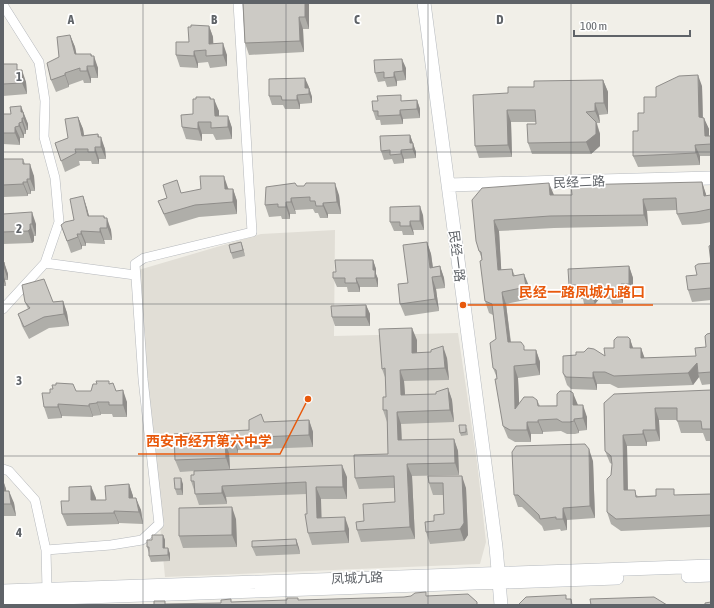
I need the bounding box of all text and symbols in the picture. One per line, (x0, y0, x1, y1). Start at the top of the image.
text: A (67, 12, 75, 27)
text: B (211, 12, 218, 27)
text: C (354, 12, 360, 27)
text: D (496, 12, 504, 27)
scale bar (574, 12, 690, 38)
text: 100 m (580, 19, 607, 33)
text: 1 (16, 69, 22, 84)
street label: 民经二路 (553, 174, 605, 190)
text: 2 (16, 221, 22, 236)
street label: 民经一路 (446, 229, 468, 283)
callout: 民经一路凤城九路口 (511, 279, 653, 305)
text: 民经一路凤城九路口 (519, 284, 645, 300)
text: 3 (16, 373, 22, 388)
callout: 西安市经开第六中学 (138, 428, 280, 454)
text: 西安市经开第六中学 (146, 433, 272, 449)
text: 4 (15, 525, 22, 540)
street label: 凤城九路 (331, 570, 383, 586)

